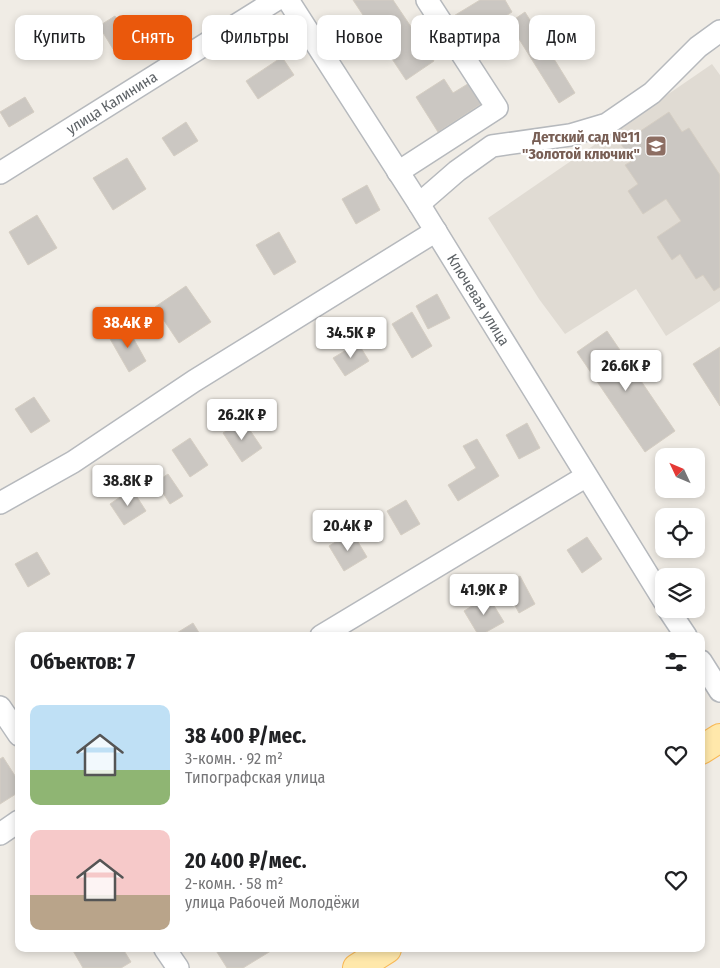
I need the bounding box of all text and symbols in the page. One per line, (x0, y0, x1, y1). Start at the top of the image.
chip: Купить (15, 15, 103, 60)
chip: Снять (113, 15, 192, 60)
chip: Фильтры (202, 15, 307, 60)
chip: Новое (317, 15, 401, 60)
chip: Квартира (411, 15, 519, 60)
chip: Дом (529, 15, 595, 60)
street label: улица Калинина (63, 68, 161, 138)
place label: Детский сад №11 "Золотой ключик" (522, 128, 640, 163)
school or university icon: Детский сад №11 "Золотой ключик" (644, 134, 668, 158)
street label: Ключевая улица (443, 251, 513, 349)
pin: 38.4K ₽ (82, 306, 174, 349)
text: 38.4K ₽ (104, 313, 152, 332)
pin: 34.5K ₽ (305, 316, 397, 359)
text: 34.5K ₽ (327, 323, 375, 342)
pin: 26.6K ₽ (580, 350, 672, 392)
text: 26.6K ₽ (602, 356, 650, 375)
pin: 26.2K ₽ (196, 398, 288, 441)
text: 26.2K ₽ (218, 405, 266, 424)
north arrow (655, 448, 705, 498)
map controls (655, 448, 705, 618)
pin: 38.8K ₽ (82, 464, 174, 507)
text: 38.8K ₽ (103, 471, 153, 490)
button: locate (655, 508, 705, 558)
pin: 20.4K ₽ (302, 510, 394, 552)
text: 20.4K ₽ (324, 516, 372, 535)
button: layers (655, 568, 705, 618)
pin: 41.9K ₽ (438, 574, 530, 616)
text: 41.9K ₽ (461, 580, 507, 599)
icon: filters (662, 648, 690, 676)
text: Объектов: 7 (30, 649, 135, 675)
text: 38 400 ₽/мес. (185, 723, 306, 749)
icon: home (70, 725, 130, 785)
icon: heart (662, 741, 690, 769)
text: 3-комн. · 92 m² (185, 749, 283, 768)
text: Типографская улица (185, 768, 325, 787)
text: 20 400 ₽/мес. (185, 848, 307, 874)
icon: home (70, 850, 130, 910)
icon: heart (662, 866, 690, 894)
text: 2-комн. · 58 m² (185, 874, 283, 893)
text: улица Рабочей Молодёжи (185, 893, 360, 912)

